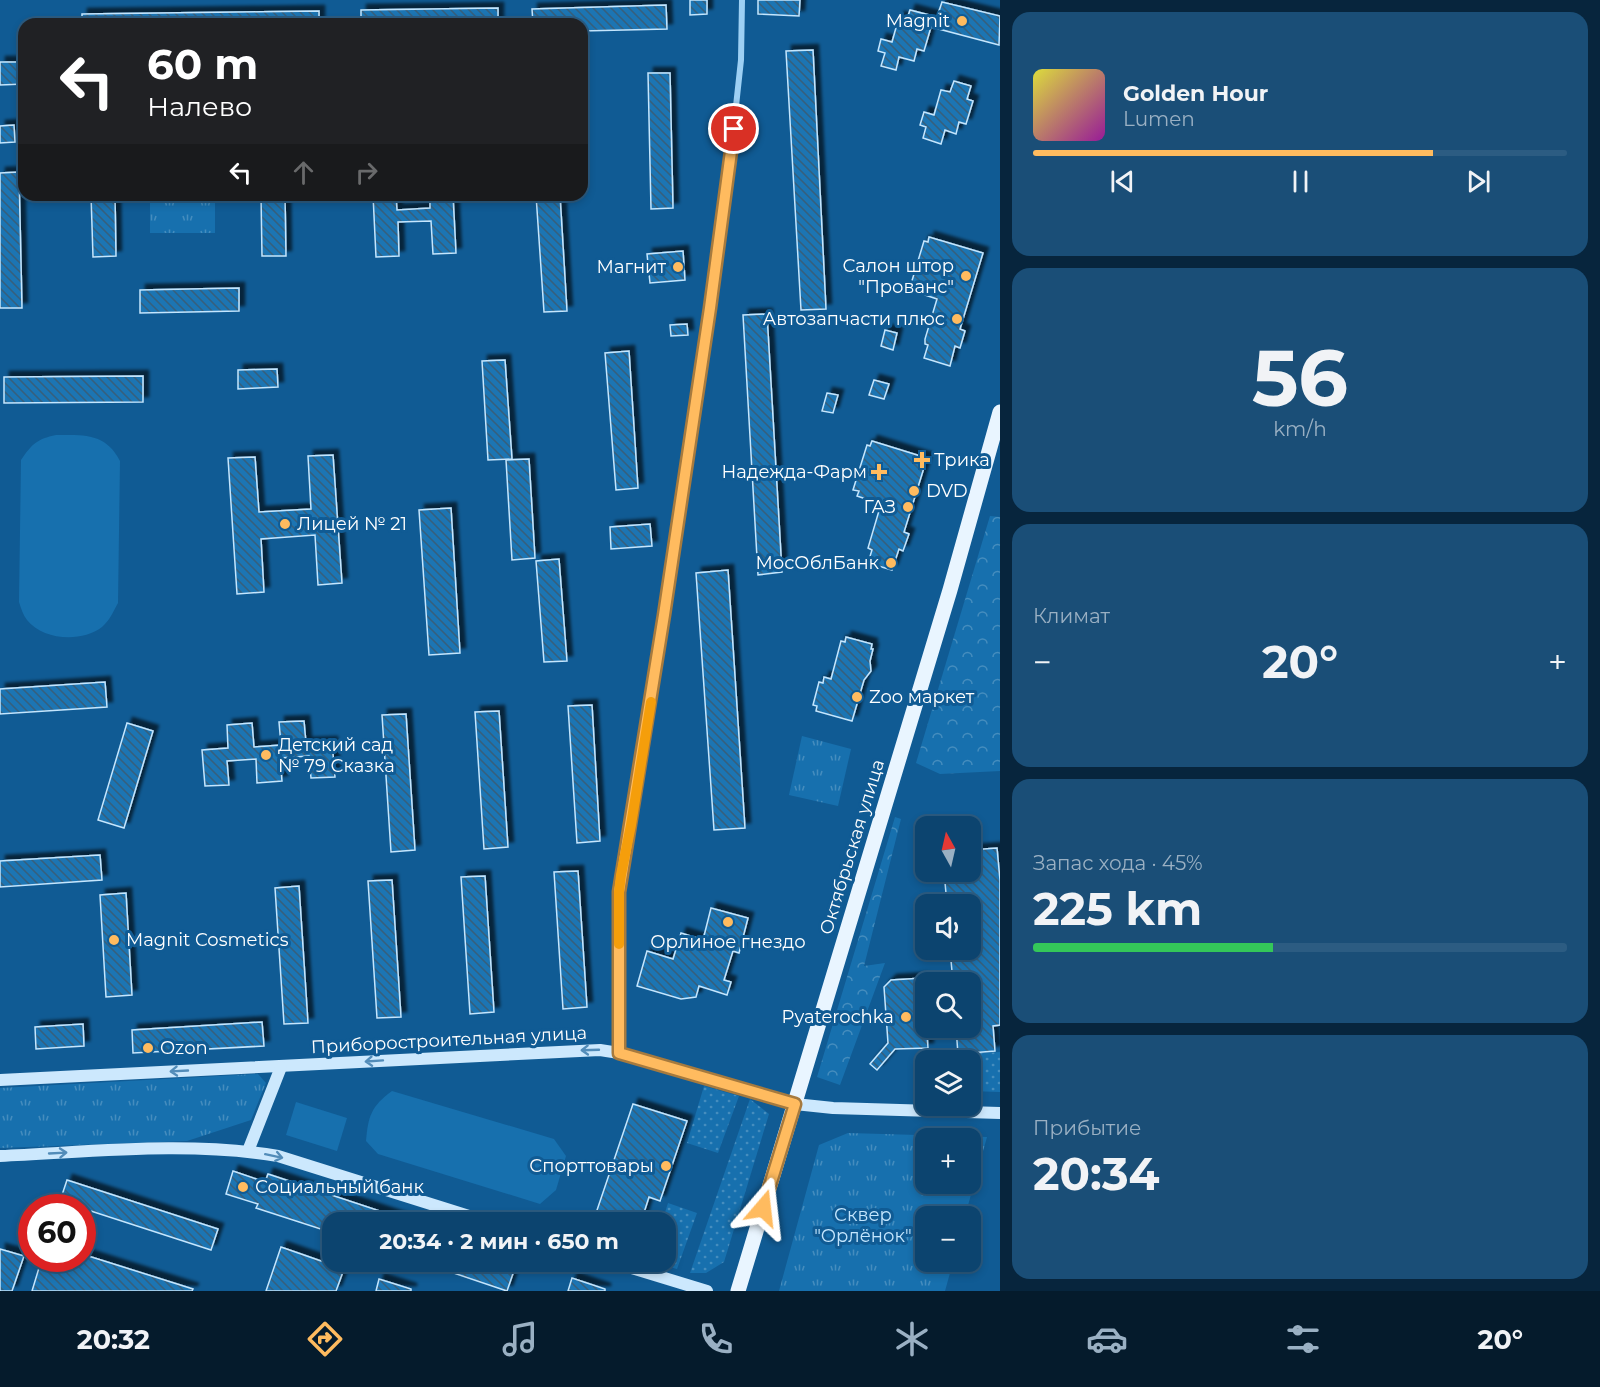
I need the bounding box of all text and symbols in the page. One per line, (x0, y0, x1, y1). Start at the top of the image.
place label: Magnit (886, 10, 950, 32)
marker: Magnit (955, 14, 969, 28)
text: 60 m (147, 38, 258, 90)
icon: left (48, 42, 126, 120)
text: Golden Hour (1123, 80, 1268, 107)
text: Налево (147, 90, 252, 123)
pin (708, 103, 759, 154)
text: Lumen (1123, 107, 1195, 131)
icon: arrive (717, 112, 750, 145)
icon: left (224, 156, 257, 189)
icon: ahead (287, 156, 320, 189)
icon: right (350, 156, 383, 189)
icon: previous (1106, 165, 1139, 198)
icon: pause (1284, 165, 1317, 198)
icon: next (1462, 165, 1495, 198)
place label: Салон штор "Прованс" (842, 255, 954, 298)
place label: Магнит (597, 256, 666, 278)
marker: Магнит (671, 260, 685, 274)
marker: Салон штор "Прованс" (959, 269, 973, 283)
place label: Автозапчасти плюс (763, 308, 945, 330)
marker: Автозапчасти плюс (950, 312, 964, 326)
text: 56 (1252, 330, 1348, 426)
text: km/h (1273, 417, 1327, 441)
place label: Трика (934, 449, 990, 471)
marker: Трика (915, 453, 929, 467)
place label: Надежда-Фарм (721, 461, 867, 483)
marker: Надежда-Фарм (872, 465, 886, 479)
place label: DVD (926, 480, 968, 502)
marker: DVD (907, 484, 921, 498)
place label: ГАЗ (864, 496, 896, 518)
marker: ГАЗ (901, 500, 915, 514)
place label: Лицей № 21 (297, 513, 407, 535)
marker: Лицей № 21 (278, 517, 292, 531)
place label: МосОблБанк (755, 552, 880, 574)
marker: МосОблБанк (884, 556, 898, 570)
text: Климат (1033, 604, 1110, 628)
text: 20° (1262, 634, 1338, 689)
text: − (1033, 642, 1052, 682)
text: + (1548, 642, 1567, 682)
place label: Zoo маркет (869, 686, 975, 708)
marker: Zoo маркет (850, 690, 864, 704)
place label: Детский сад № 79 Сказка (278, 734, 395, 777)
marker: Детский сад № 79 Сказка (259, 748, 273, 762)
street label: Октябрьская улица (815, 757, 889, 937)
north arrow (915, 816, 981, 882)
map controls (915, 816, 981, 1272)
text: Запас хода · 45% (1033, 851, 1203, 875)
text: 225 km (1033, 881, 1202, 936)
button: sound (915, 894, 981, 960)
marker: Орлиное гнездо (721, 915, 735, 929)
place label: Magnit Cosmetics (126, 929, 289, 951)
place label: Орлиное гнездо (650, 931, 806, 953)
marker: Magnit Cosmetics (107, 933, 121, 947)
button: search (915, 972, 981, 1038)
place label: Pyaterochka (782, 1006, 894, 1028)
marker: Pyaterochka (899, 1010, 913, 1024)
street label: Приборостроительная улица (310, 1022, 588, 1058)
place label: Ozon (160, 1037, 208, 1059)
marker: Ozon (141, 1041, 155, 1055)
one-way arrow (580, 1045, 600, 1056)
button: layers (915, 1050, 981, 1116)
one-way arrow (365, 1056, 385, 1067)
one-way arrow (170, 1066, 190, 1077)
text: Прибытие (1033, 1116, 1141, 1140)
button: + (915, 1128, 981, 1194)
text: 20:34 (1033, 1146, 1160, 1201)
one-way arrow (48, 1148, 68, 1159)
one-way arrow (264, 1151, 283, 1162)
place label: Спорттовары (529, 1155, 654, 1177)
marker: Спорттовары (659, 1159, 673, 1173)
place label: Социальный банк (255, 1176, 424, 1198)
position arrow (731, 1176, 795, 1240)
marker: Социальный банк (236, 1180, 250, 1194)
speed limit sign: 60 (18, 1194, 96, 1272)
park label: Сквер "Орлёнок" (814, 1204, 912, 1247)
button: − (915, 1206, 981, 1272)
text: 20:34 · 2 мин · 650 m (379, 1228, 619, 1255)
icon: directions (304, 1318, 346, 1360)
icon: music (499, 1318, 541, 1360)
icon: phone (695, 1318, 737, 1360)
icon: climate (891, 1318, 933, 1360)
icon: car (1086, 1318, 1128, 1360)
icon: filters (1282, 1318, 1324, 1360)
text: 20:32 (77, 1323, 150, 1356)
text: 20° (1478, 1323, 1523, 1356)

